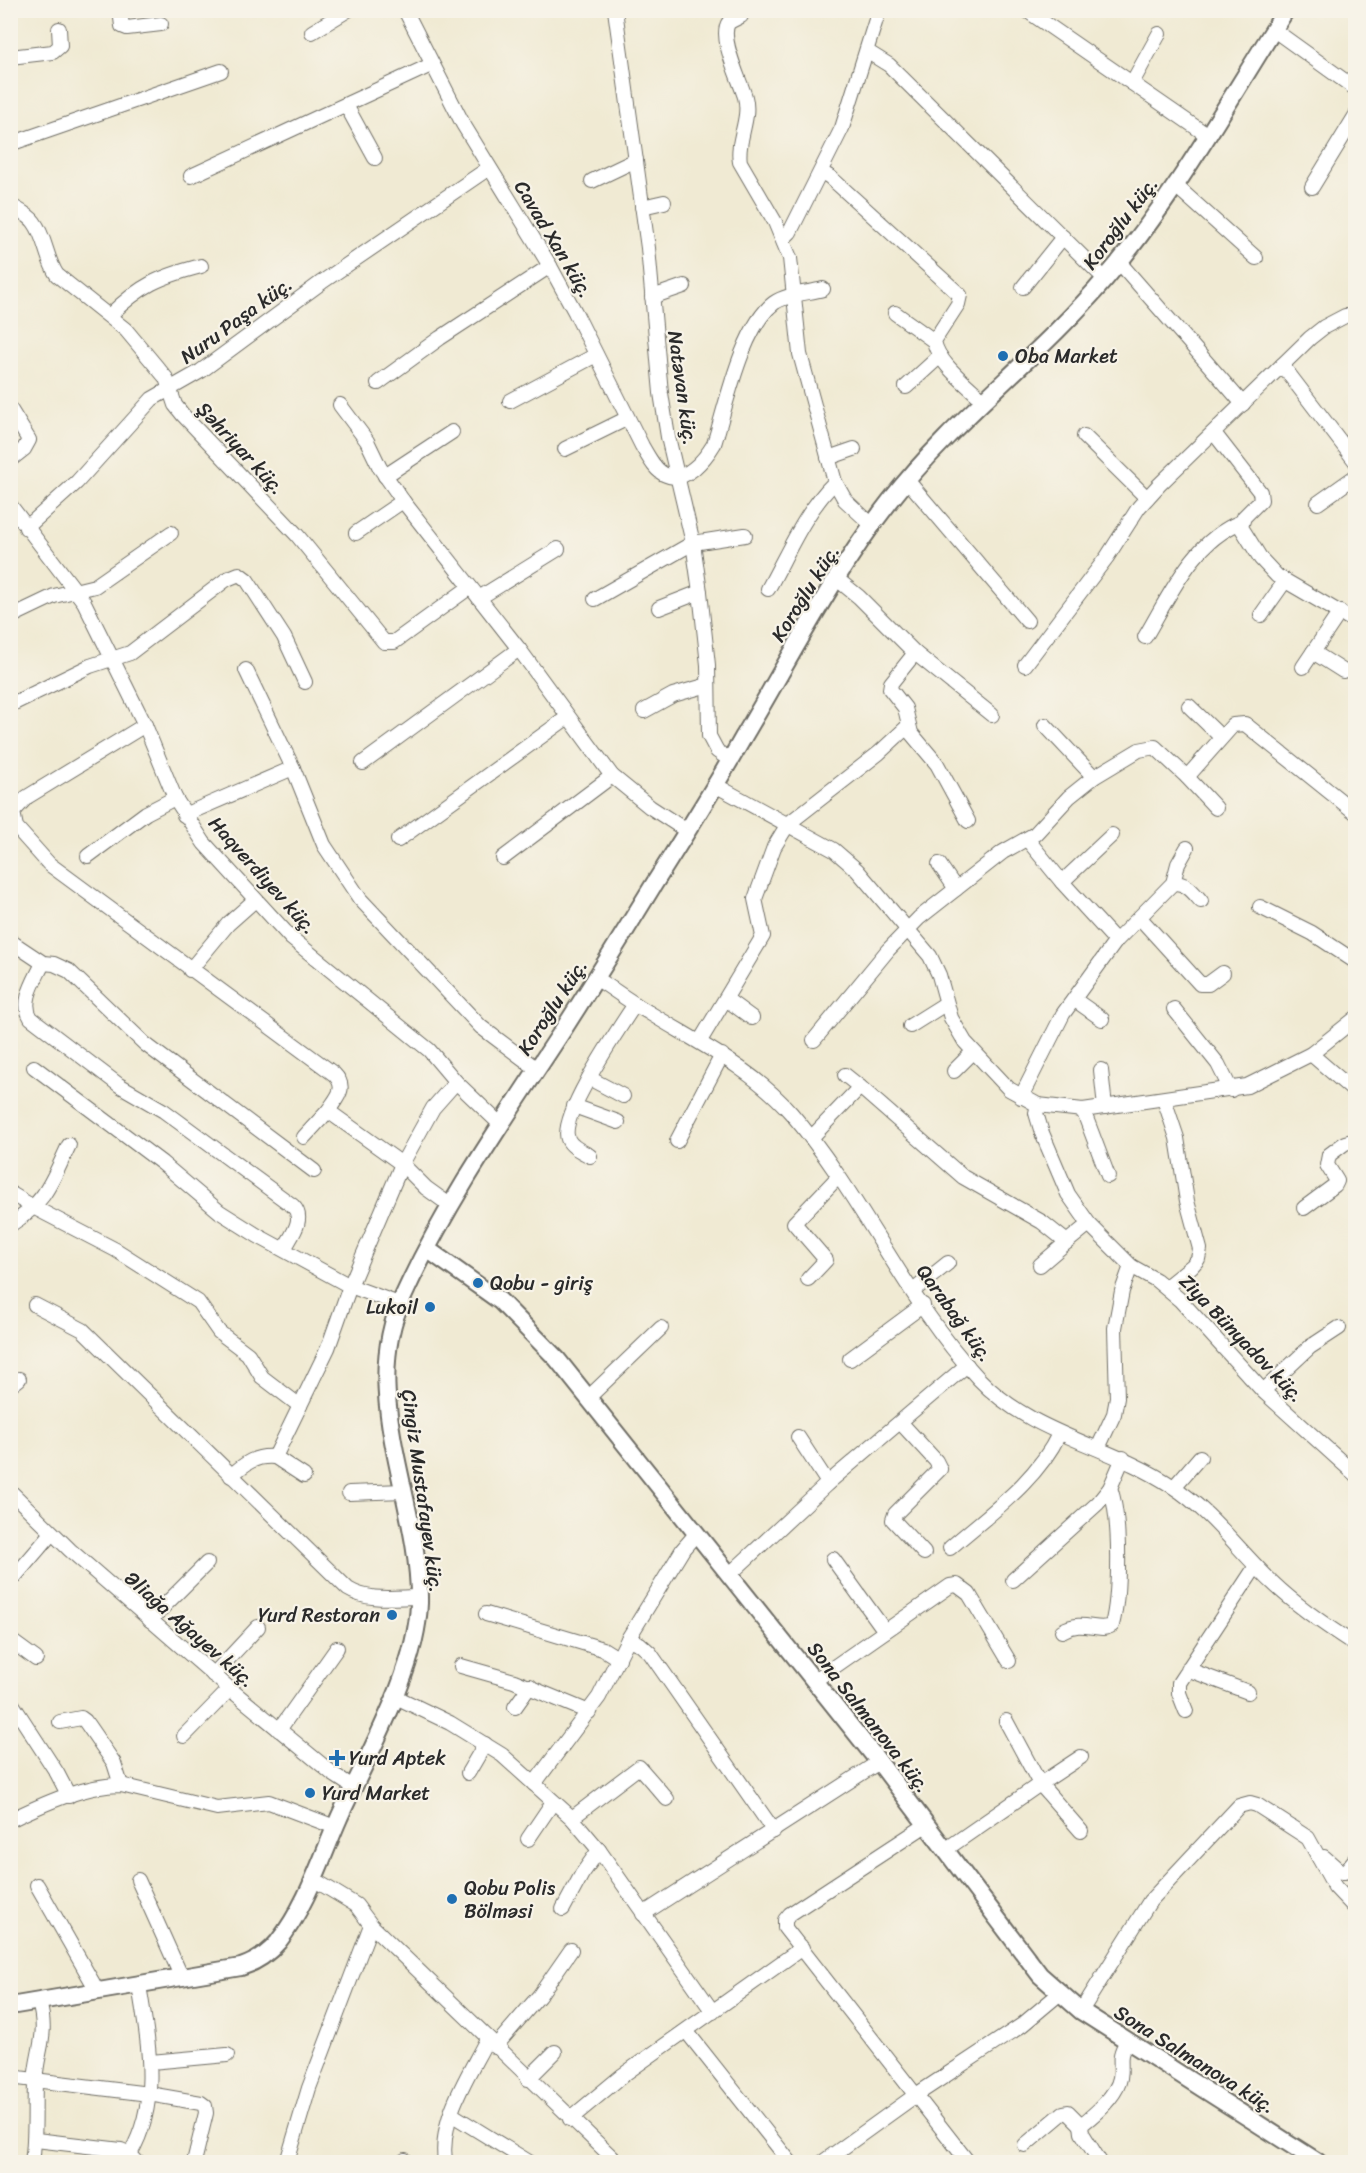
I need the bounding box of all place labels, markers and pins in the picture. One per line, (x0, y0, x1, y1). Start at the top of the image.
place label: Oba Market (1015, 339, 1118, 374)
marker: Oba Market (996, 349, 1010, 363)
place label: Qobu - giriş (490, 1266, 594, 1301)
marker: Qobu - giriş (471, 1276, 485, 1290)
place label: Lukoil (366, 1290, 419, 1325)
marker: Lukoil (423, 1300, 437, 1314)
place label: Yurd Restoran (258, 1598, 380, 1633)
marker: Yurd Restoran (385, 1608, 399, 1622)
place label: Yurd Aptek (349, 1741, 446, 1776)
marker: Yurd Aptek (330, 1751, 344, 1765)
place label: Yurd Market (322, 1776, 430, 1811)
marker: Yurd Market (303, 1786, 317, 1800)
place label: Qobu Polis Bölməsi (464, 1871, 556, 1929)
marker: Qobu Polis Bölməsi (445, 1892, 459, 1906)

